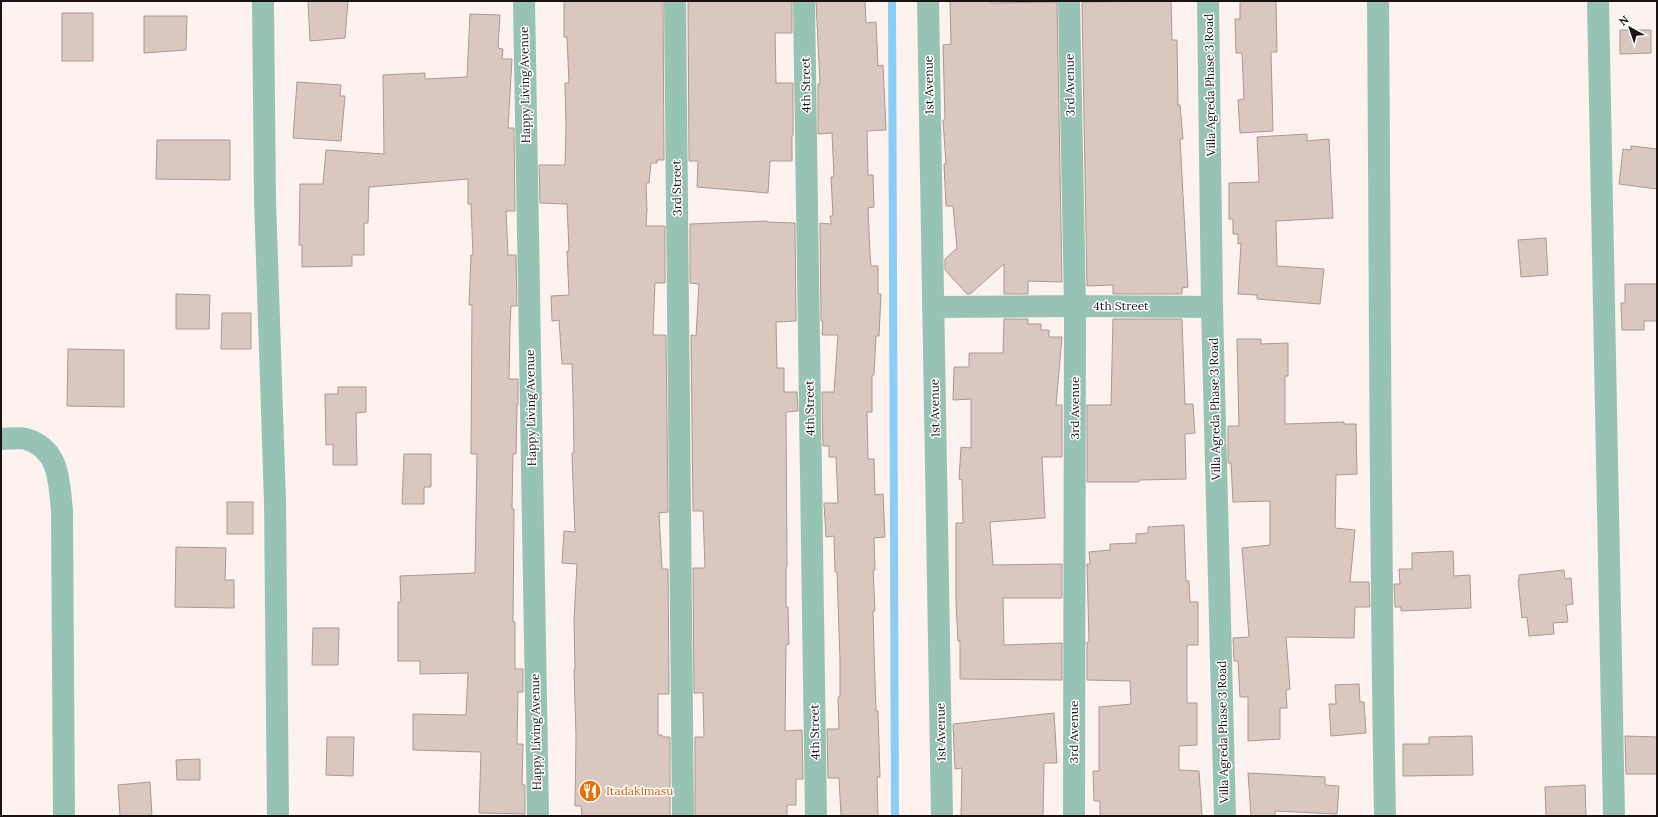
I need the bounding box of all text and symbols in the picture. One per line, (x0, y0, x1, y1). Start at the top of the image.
north arrow (1610, 8, 1650, 48)
text: N (1616, 12, 1632, 28)
street label: Villa Agreda Phase 3 Road (1201, 14, 1218, 157)
street label: Happy Living Avenue (516, 26, 533, 143)
street label: 3rd Avenue (1061, 53, 1078, 117)
street label: 1st Avenue (920, 55, 937, 114)
street label: 4th Street (798, 57, 813, 113)
street label: 3rd Street (669, 159, 684, 216)
street label: 4th Street (1093, 298, 1149, 313)
street label: Villa Agreda Phase 3 Road (1206, 338, 1223, 481)
street label: Happy Living Avenue (522, 349, 539, 466)
street label: 3rd Avenue (1067, 376, 1082, 439)
street label: 1st Avenue (926, 378, 943, 437)
street label: 4th Street (802, 380, 817, 436)
street label: Villa Agreda Phase 3 Road (1214, 661, 1231, 804)
street label: Happy Living Avenue (527, 673, 544, 790)
street label: 3rd Avenue (1066, 700, 1081, 763)
street label: 1st Avenue (932, 702, 949, 761)
street label: 4th Street (807, 704, 822, 760)
restaurant icon: Itadakimasu (577, 778, 603, 804)
place label: Itadakimasu (606, 783, 673, 798)

